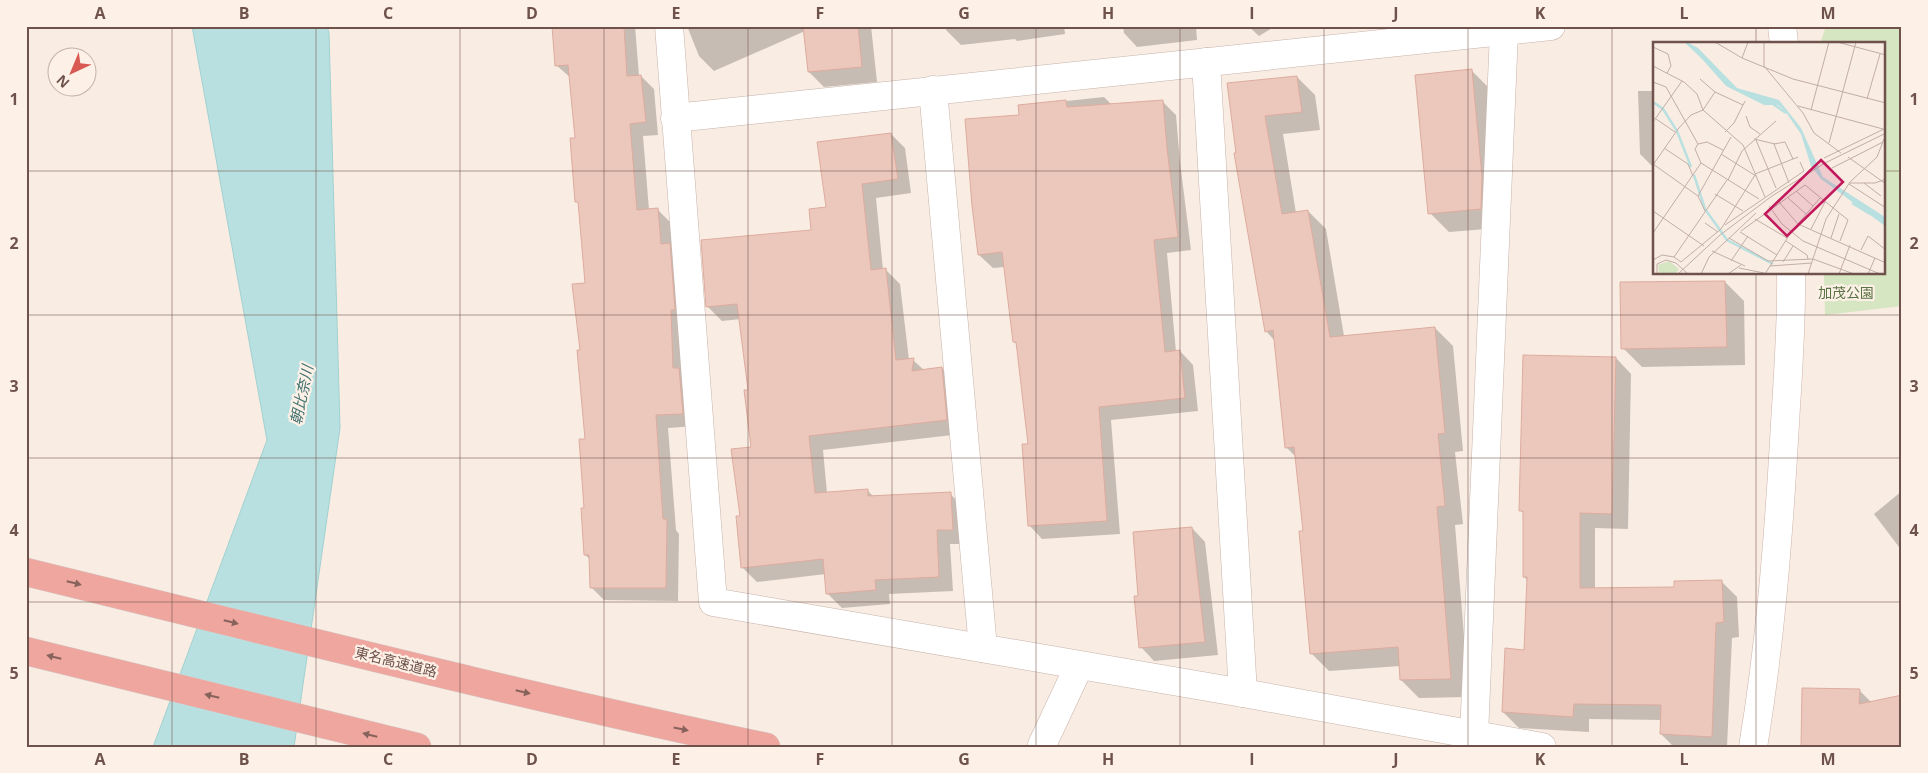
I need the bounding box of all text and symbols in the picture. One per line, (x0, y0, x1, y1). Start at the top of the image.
text: A (94, 2, 106, 24)
text: B (239, 2, 249, 24)
text: C (383, 2, 393, 24)
text: D (526, 2, 538, 24)
text: E (672, 2, 681, 24)
text: F (816, 2, 824, 24)
text: G (958, 2, 970, 24)
text: H (1102, 2, 1114, 24)
text: I (1249, 2, 1255, 24)
text: J (1391, 2, 1399, 24)
text: K (1535, 2, 1546, 24)
text: L (1679, 2, 1689, 24)
text: M (1820, 2, 1836, 24)
inset map (1653, 42, 1886, 275)
north arrow (48, 48, 98, 98)
text: N (52, 71, 73, 93)
text: 1 (9, 88, 19, 110)
text: 1 (1909, 88, 1919, 110)
text: 2 (9, 232, 19, 254)
text: 2 (1909, 232, 1919, 254)
park label: 加茂公園 (1818, 283, 1874, 302)
water label: 朝比奈川 (285, 361, 317, 426)
text: 3 (9, 375, 19, 397)
text: 3 (1909, 375, 1919, 397)
text: 4 (9, 519, 19, 541)
text: 4 (1909, 519, 1919, 541)
one-way arrow (66, 579, 81, 587)
one-way arrow (224, 618, 239, 626)
street label: 東名高速道路 (353, 642, 439, 681)
one-way arrow (47, 653, 62, 661)
text: 5 (9, 662, 19, 684)
text: 5 (1909, 662, 1919, 684)
one-way arrow (516, 688, 531, 696)
one-way arrow (204, 692, 219, 700)
one-way arrow (674, 725, 689, 733)
one-way arrow (362, 731, 377, 739)
text: A (94, 748, 106, 770)
text: B (239, 748, 249, 770)
text: C (383, 748, 393, 770)
text: D (526, 748, 538, 770)
text: E (672, 748, 681, 770)
text: F (816, 748, 824, 770)
text: G (958, 748, 970, 770)
text: H (1102, 748, 1114, 770)
text: I (1249, 748, 1255, 770)
text: J (1391, 748, 1399, 770)
text: K (1535, 748, 1546, 770)
text: L (1679, 748, 1689, 770)
text: M (1820, 748, 1836, 770)

